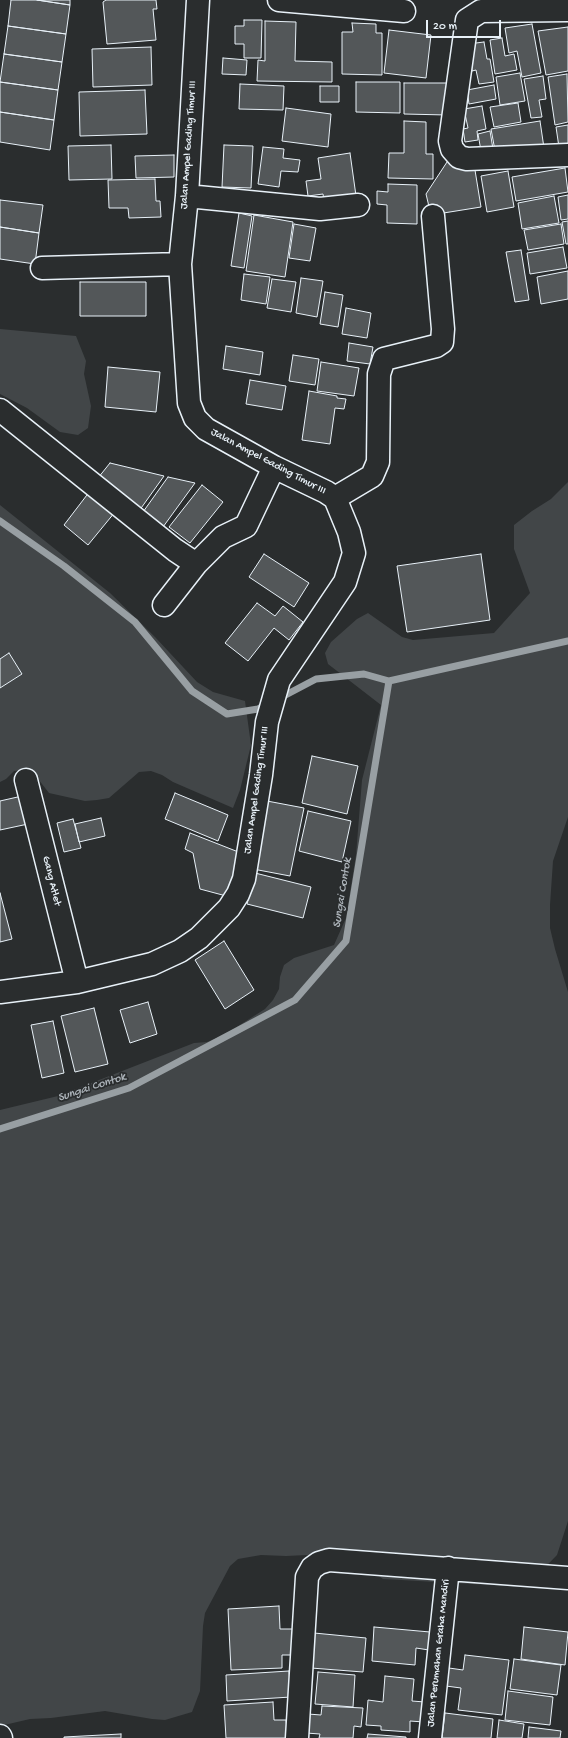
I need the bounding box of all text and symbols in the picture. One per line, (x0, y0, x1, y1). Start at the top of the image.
scale bar (428, 12, 503, 38)
text: 20 m (433, 20, 457, 34)
street label: Jalan Ampel Gading Timur III (178, 80, 200, 210)
street label: Jalan Ampel Gading Timur III (208, 426, 328, 498)
street label: Jalan Ampel Gading Timur III (242, 725, 272, 855)
street label: Gang Atlet (38, 855, 64, 907)
water label: Sungai Contok (330, 857, 356, 929)
water label: Sungai Contok (56, 1070, 128, 1106)
street label: Jalan Perumahan Graha Mandiri (425, 1578, 453, 1728)

